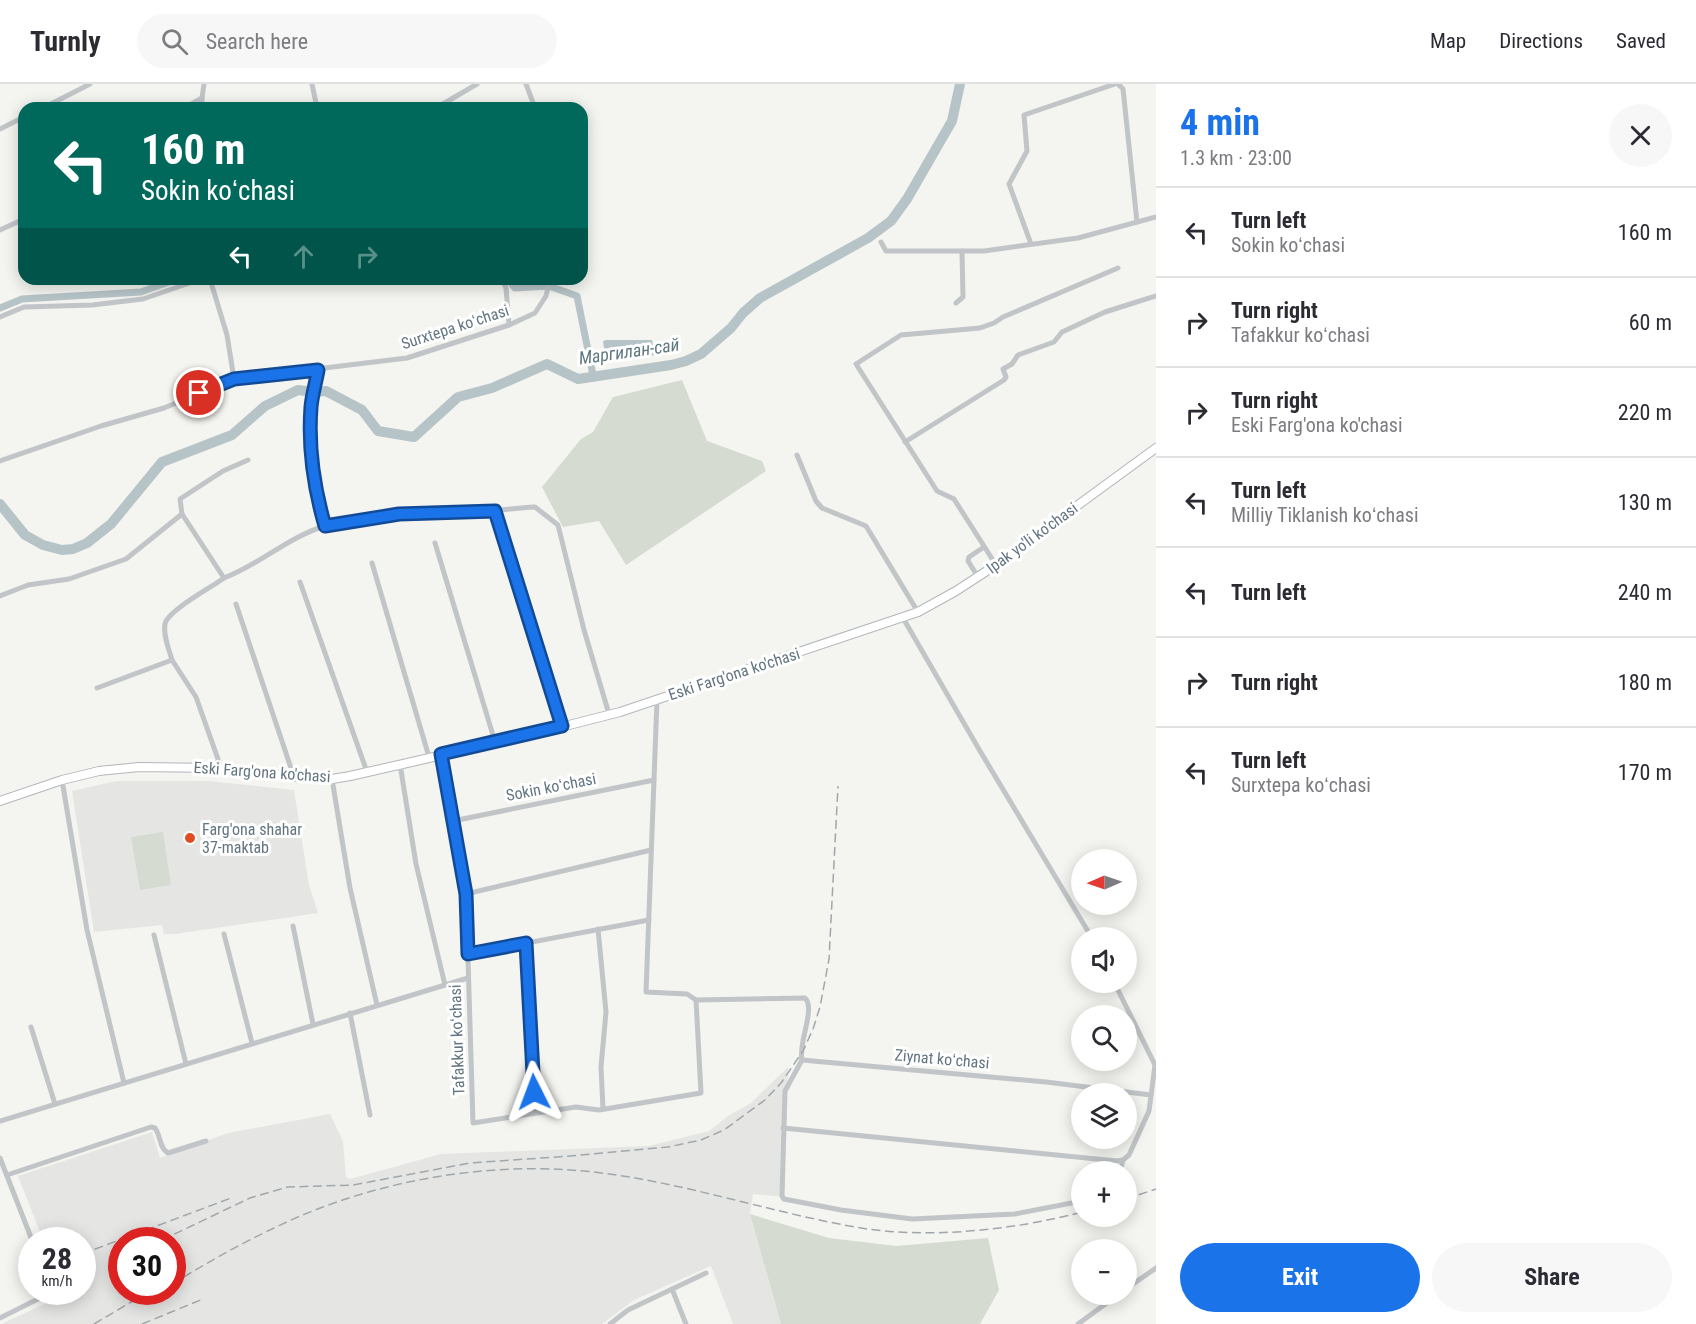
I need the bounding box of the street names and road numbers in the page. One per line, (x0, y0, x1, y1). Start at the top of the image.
street label: Surxtepa koʻchasi (399, 301, 511, 353)
street label: Ipak yo'li ko'chasi (983, 499, 1081, 577)
street label: Eski Farg'ona ko'chasi (666, 644, 802, 704)
street label: Eski Farg'ona ko'chasi (193, 758, 331, 786)
street label: Sokin koʻchasi (504, 769, 598, 805)
street label: Tafakkur koʻchasi (446, 984, 468, 1096)
street label: Ziynat koʻchasi (894, 1045, 990, 1073)

